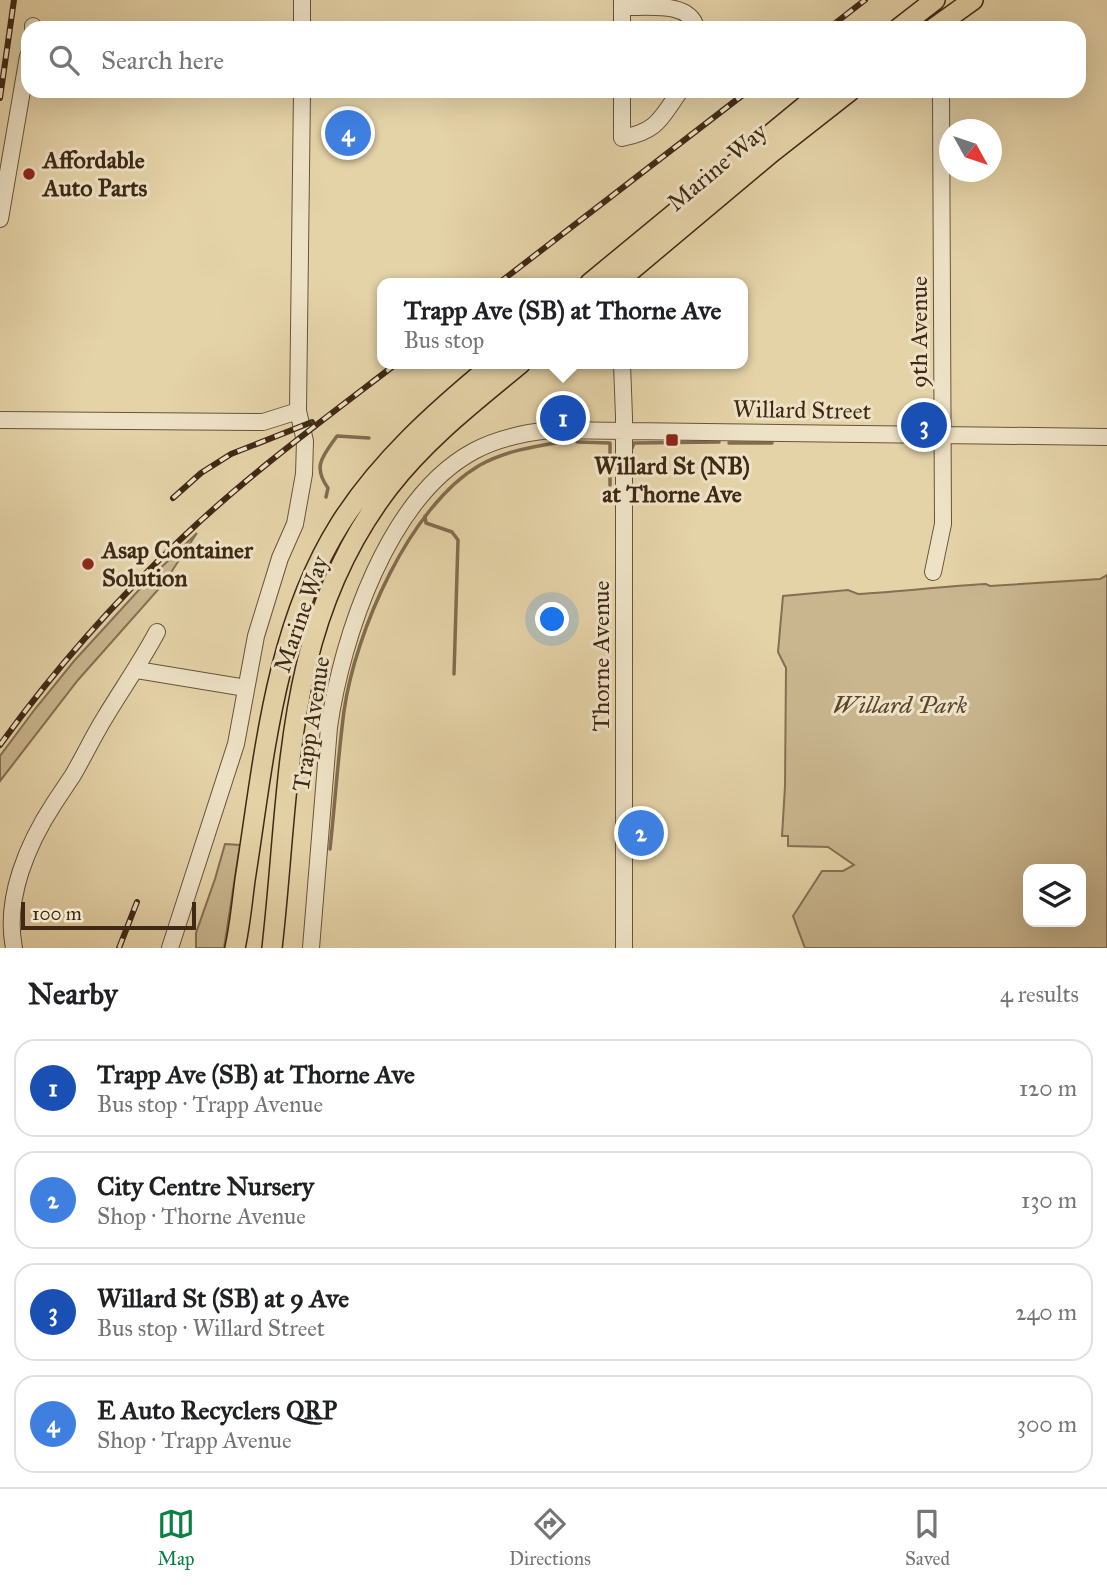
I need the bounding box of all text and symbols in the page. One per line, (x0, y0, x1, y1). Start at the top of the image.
search box (21, 21, 1086, 98)
icon: search (45, 41, 83, 79)
text: Search here (101, 44, 224, 76)
pin: 4 (325, 107, 371, 159)
street label: Marine Way (661, 116, 774, 217)
north arrow (939, 119, 1002, 182)
place label: Affordable Auto Parts (41, 145, 148, 203)
marker: Affordable Auto Parts (21, 166, 37, 182)
street label: 9th Avenue (904, 276, 934, 388)
popup (377, 278, 748, 369)
text: Trapp Ave (SB) at Thorne Ave (404, 294, 721, 326)
text: Bus stop (404, 326, 484, 354)
pin: 1 (540, 392, 586, 444)
street label: Willard Street (733, 394, 872, 426)
pin: 3 (901, 399, 947, 451)
marker: Willard St (NB) at Thorne Ave (664, 432, 680, 448)
place label: Willard St (NB) at Thorne Ave (594, 451, 750, 509)
place label: Asap Container Solution (100, 535, 254, 593)
street label: Marine Way (267, 551, 335, 676)
marker: Asap Container Solution (80, 556, 96, 572)
street label: Thorne Avenue (586, 580, 616, 732)
your location (535, 602, 569, 636)
street label: Trapp Avenue (286, 654, 336, 794)
park label: Willard Park (833, 690, 968, 720)
pin: 2 (618, 807, 664, 859)
map controls (1023, 864, 1086, 927)
button: layers (1023, 864, 1086, 927)
scale bar (21, 899, 196, 931)
text: 100 m (32, 902, 82, 925)
text: Nearby (28, 976, 118, 1012)
text: 4 results (1000, 980, 1079, 1008)
text: Trapp Ave (SB) at Thorne Ave (97, 1058, 415, 1090)
text: 1 (48, 1074, 58, 1102)
text: 120 m (1019, 1074, 1077, 1102)
text: Bus stop · Trapp Avenue (97, 1090, 323, 1118)
text: City Centre Nursery (97, 1170, 314, 1202)
text: 2 (47, 1186, 59, 1214)
text: 130 m (1021, 1186, 1077, 1214)
text: Shop · Thorne Avenue (97, 1202, 306, 1230)
text: Willard St (SB) at 9 Ave (97, 1282, 349, 1314)
text: 3 (48, 1298, 58, 1326)
text: 240 m (1015, 1298, 1077, 1326)
text: Bus stop · Willard Street (97, 1314, 325, 1342)
text: E Auto Recyclers QRP (97, 1394, 337, 1426)
text: 4 (47, 1410, 59, 1438)
text: 300 m (1017, 1410, 1077, 1438)
text: Shop · Trapp Avenue (97, 1426, 292, 1454)
tab: Map (157, 1505, 195, 1570)
tab: Directions (509, 1505, 591, 1570)
tab: Saved (905, 1505, 950, 1570)

